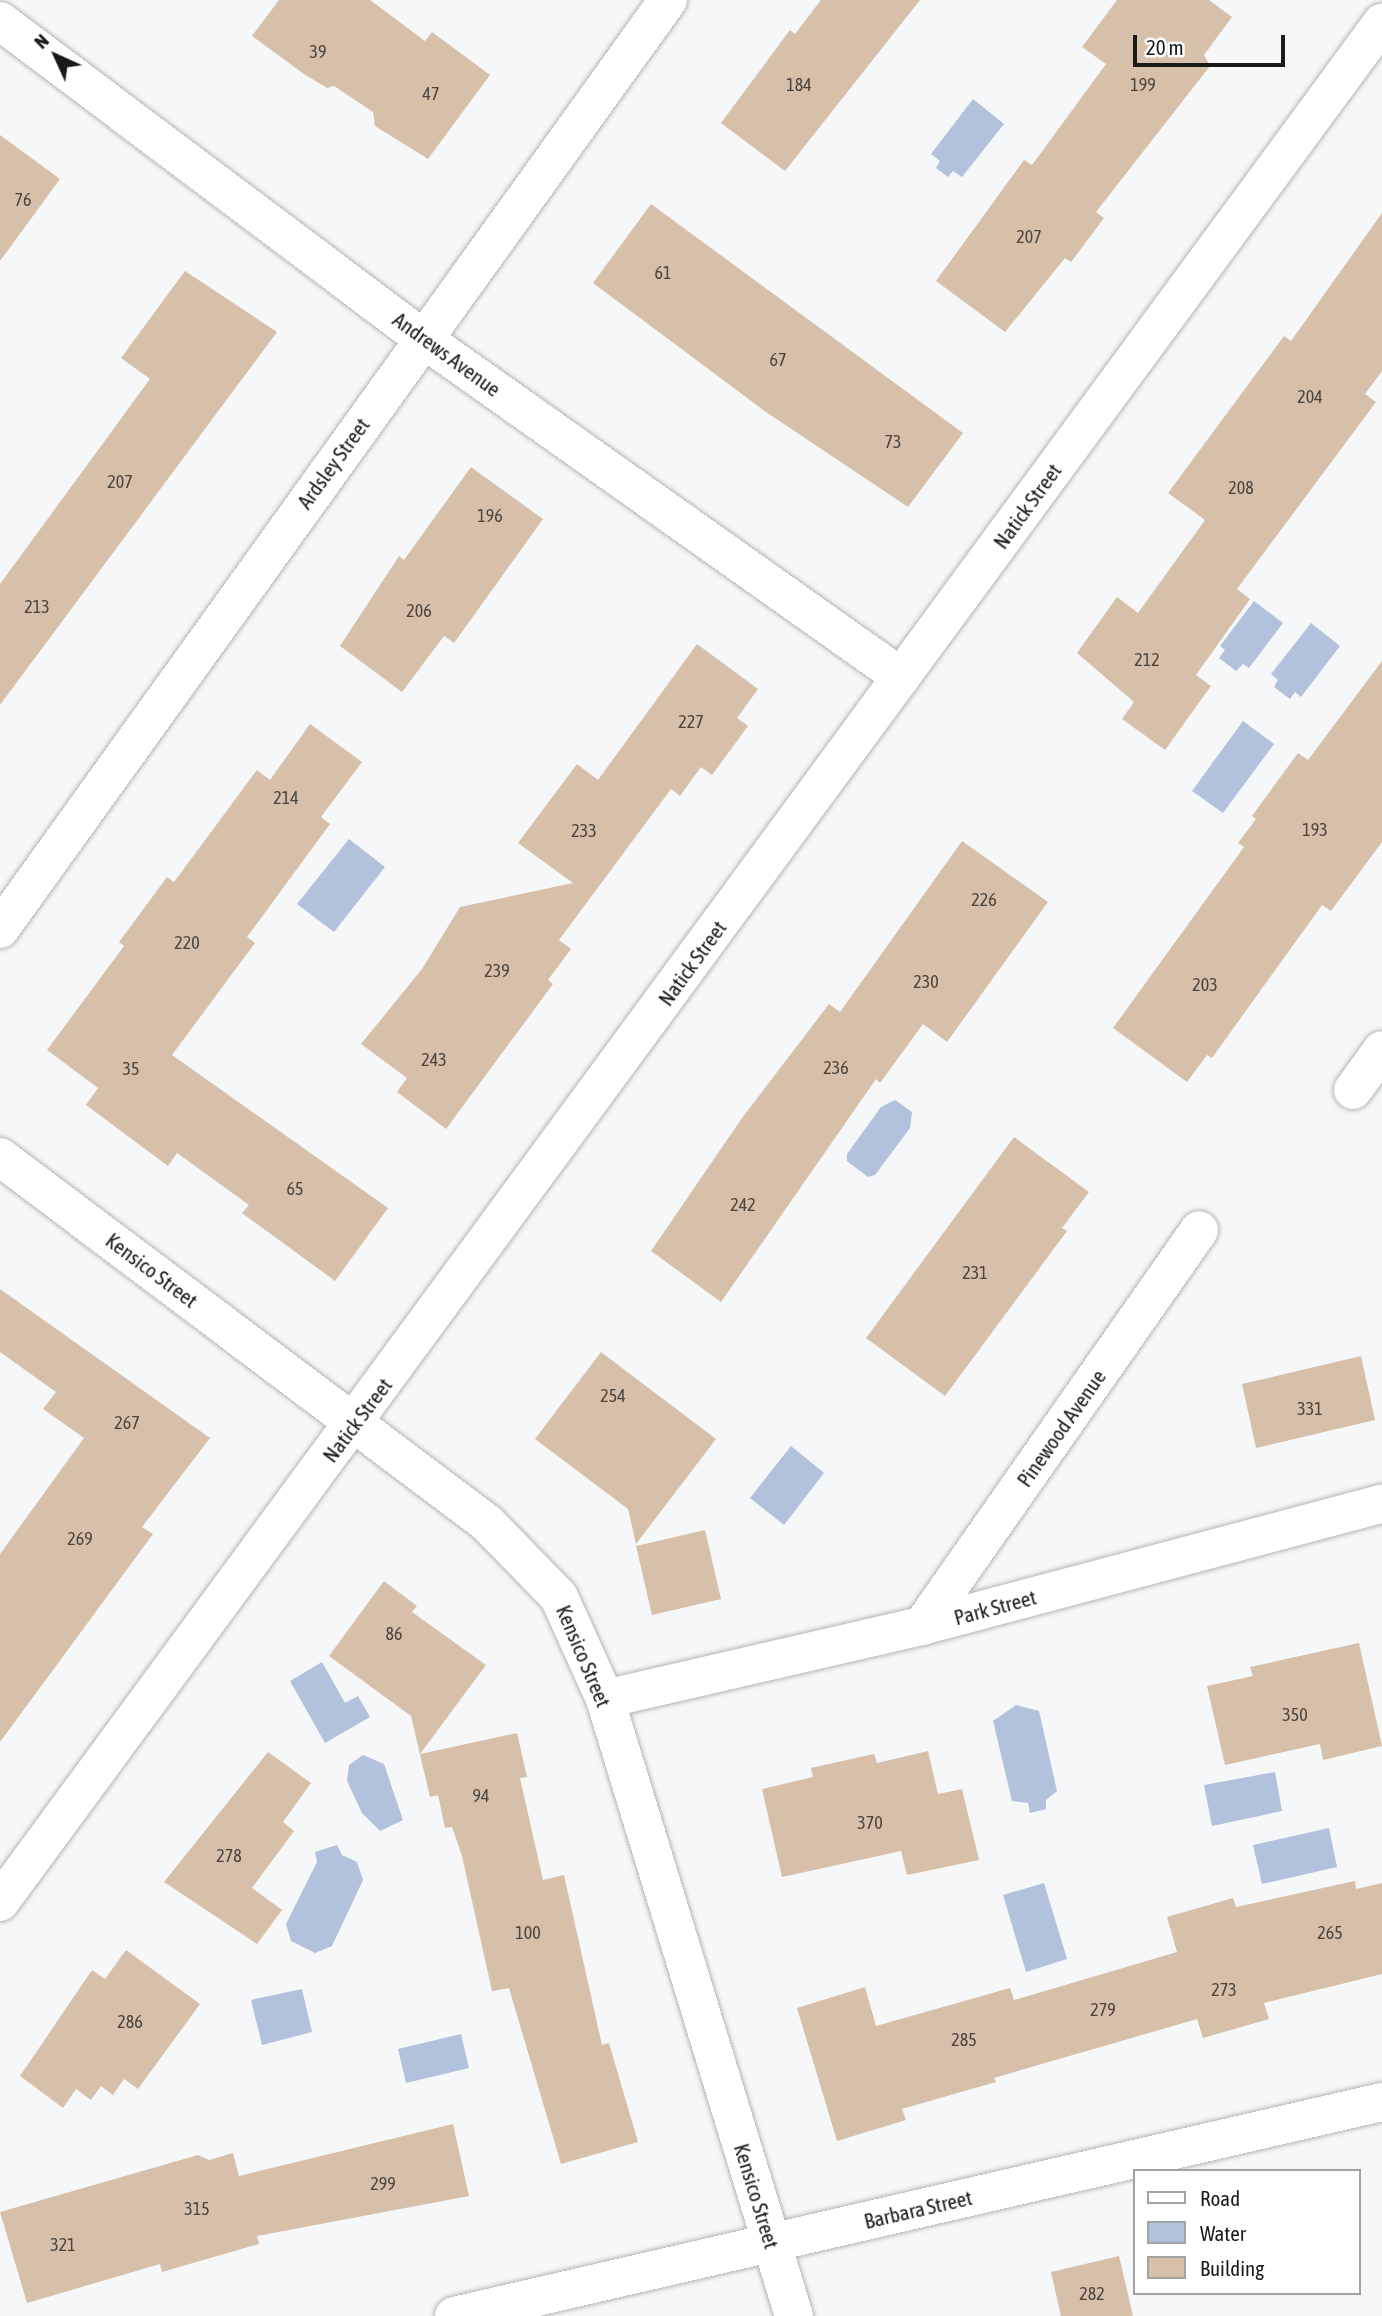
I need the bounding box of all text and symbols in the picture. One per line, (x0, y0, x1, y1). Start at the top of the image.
north arrow (21, 21, 91, 91)
scale bar (1137, 21, 1289, 65)
text: N (29, 29, 53, 53)
text: 20 m (1146, 35, 1184, 59)
house number: 39 (310, 41, 326, 63)
house number: 184 (786, 74, 812, 96)
house number: 199 (1130, 74, 1156, 96)
house number: 47 (423, 83, 439, 105)
house number: 76 (15, 189, 31, 211)
house number: 207 (1016, 226, 1042, 248)
house number: 61 (655, 262, 671, 284)
street label: Andrews Avenue (388, 307, 506, 401)
house number: 67 (770, 349, 786, 371)
house number: 204 (1297, 386, 1323, 408)
street label: Ardsley Street (292, 413, 374, 513)
house number: 73 (885, 431, 901, 453)
street label: Natick Street (988, 459, 1066, 553)
house number: 207 (107, 471, 133, 493)
house number: 208 (1228, 477, 1254, 499)
house number: 196 (477, 505, 503, 527)
house number: 213 (24, 596, 50, 618)
house number: 206 (406, 600, 432, 622)
house number: 212 (1134, 649, 1160, 671)
house number: 227 (678, 711, 704, 733)
house number: 214 (273, 787, 299, 809)
house number: 193 (1302, 819, 1328, 841)
house number: 233 (571, 820, 597, 842)
house number: 226 (971, 889, 997, 911)
street label: Natick Street (653, 916, 731, 1010)
house number: 220 (174, 932, 200, 954)
house number: 239 (484, 960, 510, 982)
house number: 230 (913, 971, 939, 993)
house number: 203 (1192, 974, 1218, 996)
house number: 243 (421, 1049, 447, 1071)
house number: 236 (823, 1057, 849, 1079)
house number: 35 (123, 1058, 139, 1080)
house number: 65 (287, 1178, 303, 1200)
house number: 242 (730, 1194, 756, 1216)
street label: Kensico Street (101, 1227, 203, 1313)
house number: 231 (962, 1262, 988, 1284)
street label: Pinewood Avenue (1011, 1365, 1111, 1491)
street label: Natick Street (317, 1373, 397, 1467)
house number: 254 (600, 1385, 626, 1407)
house number: 331 (1297, 1398, 1323, 1420)
house number: 267 (114, 1412, 140, 1434)
house number: 269 (67, 1528, 93, 1550)
street label: Park Street (951, 1584, 1039, 1630)
street label: Kensico Street (551, 1601, 617, 1711)
house number: 86 (386, 1623, 402, 1645)
house number: 350 (1282, 1704, 1308, 1726)
house number: 94 (473, 1785, 489, 1807)
house number: 370 (857, 1812, 883, 1834)
house number: 278 (216, 1845, 242, 1867)
house number: 100 (515, 1922, 541, 1944)
house number: 265 (1317, 1922, 1343, 1944)
house number: 273 (1211, 1979, 1237, 2001)
house number: 279 (1090, 1999, 1116, 2021)
house number: 286 (117, 2011, 143, 2033)
house number: 285 (951, 2029, 977, 2051)
street label: Kensico Street (729, 2140, 785, 2252)
legend (1134, 2169, 1361, 2295)
house number: 299 (370, 2173, 396, 2195)
street label: Barbara Street (862, 2184, 974, 2234)
text: Road (1200, 2186, 1240, 2210)
house number: 315 (184, 2198, 210, 2220)
text: Water (1200, 2221, 1246, 2245)
house number: 321 (50, 2234, 76, 2256)
text: Building (1200, 2256, 1264, 2280)
house number: 282 (1079, 2283, 1105, 2305)

